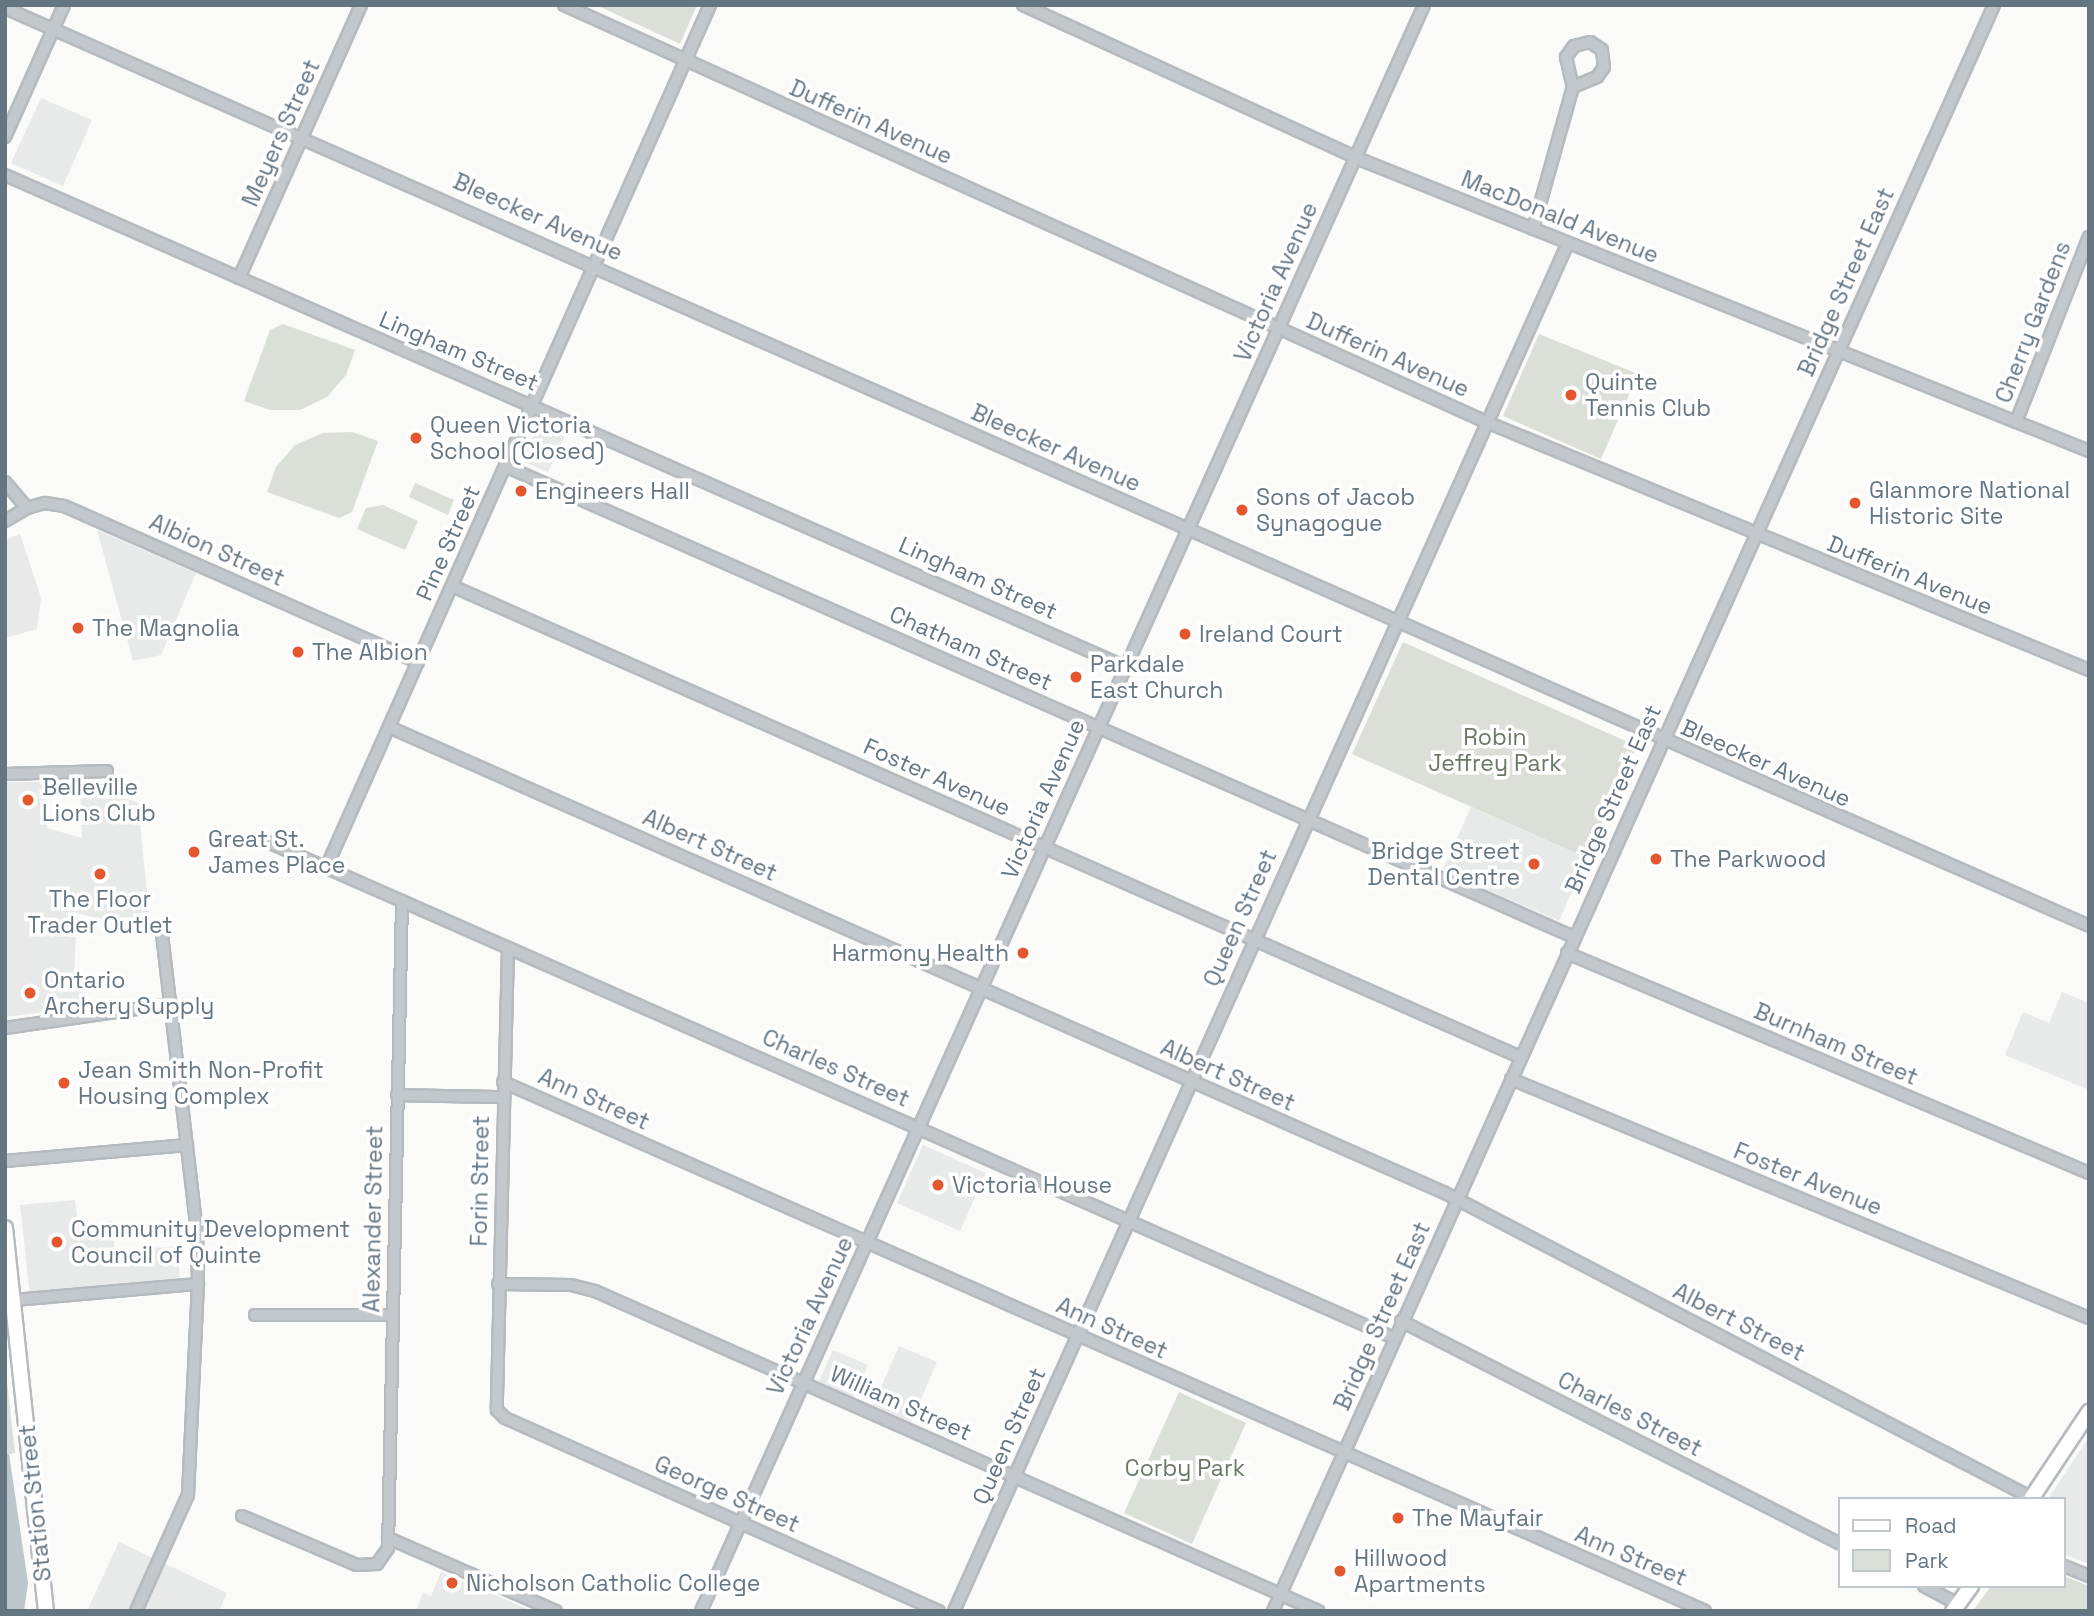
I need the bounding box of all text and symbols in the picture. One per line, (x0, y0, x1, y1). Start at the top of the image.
street label: Meyers Street (236, 55, 326, 211)
street label: Dufferin Avenue (785, 74, 957, 170)
street label: MacDonald Avenue (1457, 165, 1663, 269)
street label: Bleecker Avenue (449, 167, 627, 267)
street label: Bridge Street East (1792, 184, 1900, 380)
street label: Victoria Avenue (1228, 198, 1324, 366)
street label: Cherry Gardens (1989, 237, 2077, 407)
street label: Lingham Street (375, 305, 543, 397)
street label: Dufferin Avenue (1302, 307, 1474, 403)
place label: Quinte Tennis Club (1585, 368, 1711, 422)
marker: Quinte Tennis Club (1563, 387, 1579, 403)
street label: Bleecker Avenue (967, 398, 1145, 498)
place label: Queen Victoria School (Closed) (430, 411, 604, 465)
marker: Queen Victoria School (Closed) (408, 430, 424, 446)
place label: Glanmore National Historic Site (1869, 476, 2070, 530)
place label: Engineers Hall (535, 477, 690, 505)
street label: Pine Street (410, 481, 486, 605)
marker: Engineers Hall (513, 483, 529, 499)
place label: Sons of Jacob Synagogue (1256, 483, 1415, 537)
marker: Glanmore National Historic Site (1847, 495, 1863, 511)
marker: Sons of Jacob Synagogue (1234, 502, 1250, 518)
street label: Albion Street (145, 508, 289, 592)
street label: Dufferin Avenue (1823, 529, 1997, 621)
street label: Lingham Street (895, 531, 1061, 625)
street label: Chatham Street (885, 600, 1057, 696)
place label: The Magnolia (92, 614, 240, 642)
marker: The Magnolia (70, 620, 86, 636)
place label: Ireland Court (1199, 620, 1342, 648)
marker: Ireland Court (1177, 626, 1193, 642)
place label: The Albion (312, 638, 428, 666)
marker: The Albion (290, 644, 306, 660)
place label: Parkdale East Church (1090, 650, 1223, 704)
marker: Parkdale East Church (1068, 669, 1084, 685)
street label: Bridge Street East (1559, 701, 1667, 897)
street label: Bleecker Avenue (1677, 713, 1855, 813)
street label: Victoria Avenue (995, 715, 1091, 883)
park label: Robin Jeffrey Park (1428, 723, 1562, 777)
street label: Foster Avenue (859, 732, 1015, 822)
place label: Belleville Lions Club (42, 773, 156, 827)
marker: Belleville Lions Club (20, 792, 36, 808)
street label: Albert Street (639, 803, 781, 887)
place label: Great St. James Place (208, 825, 345, 879)
place label: Bridge Street Dental Centre (1367, 837, 1520, 891)
marker: Great St. James Place (186, 844, 202, 860)
street label: Queen Street (1197, 845, 1283, 991)
place label: The Parkwood (1670, 845, 1826, 873)
marker: The Parkwood (1648, 851, 1664, 867)
marker: Bridge Street Dental Centre (1526, 856, 1542, 872)
marker: The Floor Trader Outlet (92, 866, 108, 882)
place label: The Floor Trader Outlet (27, 885, 173, 939)
place label: Harmony Health (832, 939, 1009, 967)
marker: Harmony Health (1015, 945, 1031, 961)
place label: Ontario Archery Supply (44, 966, 214, 1020)
marker: Ontario Archery Supply (22, 985, 38, 1001)
street label: Burnham Street (1750, 997, 1922, 1091)
street label: Charles Street (758, 1023, 914, 1113)
street label: Albert Street (1157, 1033, 1299, 1117)
place label: Jean Smith Non-Profit Housing Complex (78, 1056, 324, 1110)
street label: Ann Street (534, 1062, 654, 1136)
marker: Jean Smith Non-Profit Housing Complex (56, 1075, 72, 1091)
street label: Forin Street (465, 1115, 495, 1247)
street label: Alexander Street (358, 1125, 388, 1313)
street label: Foster Avenue (1730, 1137, 1886, 1221)
place label: Victoria House (952, 1171, 1112, 1199)
marker: Victoria House (930, 1177, 946, 1193)
place label: Community Development Council of Quinte (71, 1215, 350, 1269)
street label: Bridge Street East (1328, 1218, 1436, 1414)
street label: Victoria Avenue (761, 1232, 859, 1400)
marker: Community Development Council of Quinte (49, 1234, 65, 1250)
street label: Albert Street (1669, 1277, 1809, 1367)
street label: Ann Street (1052, 1291, 1172, 1365)
street label: William Street (826, 1360, 976, 1446)
street label: Queen Street (966, 1363, 1052, 1509)
street label: Charles Street (1553, 1366, 1707, 1462)
street label: Station Street (13, 1423, 57, 1583)
street label: George Street (650, 1450, 804, 1538)
park label: Corby Park (1125, 1454, 1245, 1482)
legend (1839, 1497, 2066, 1588)
place label: The Mayfair (1412, 1504, 1544, 1532)
marker: The Mayfair (1390, 1510, 1406, 1526)
text: Road (1905, 1512, 1957, 1539)
street label: Ann Street (1571, 1520, 1691, 1592)
place label: Hillwood Apartments (1354, 1544, 1486, 1598)
text: Park (1905, 1547, 1949, 1574)
marker: Hillwood Apartments (1332, 1563, 1348, 1579)
place label: Nicholson Catholic College (466, 1569, 760, 1597)
marker: Nicholson Catholic College (444, 1575, 460, 1591)

